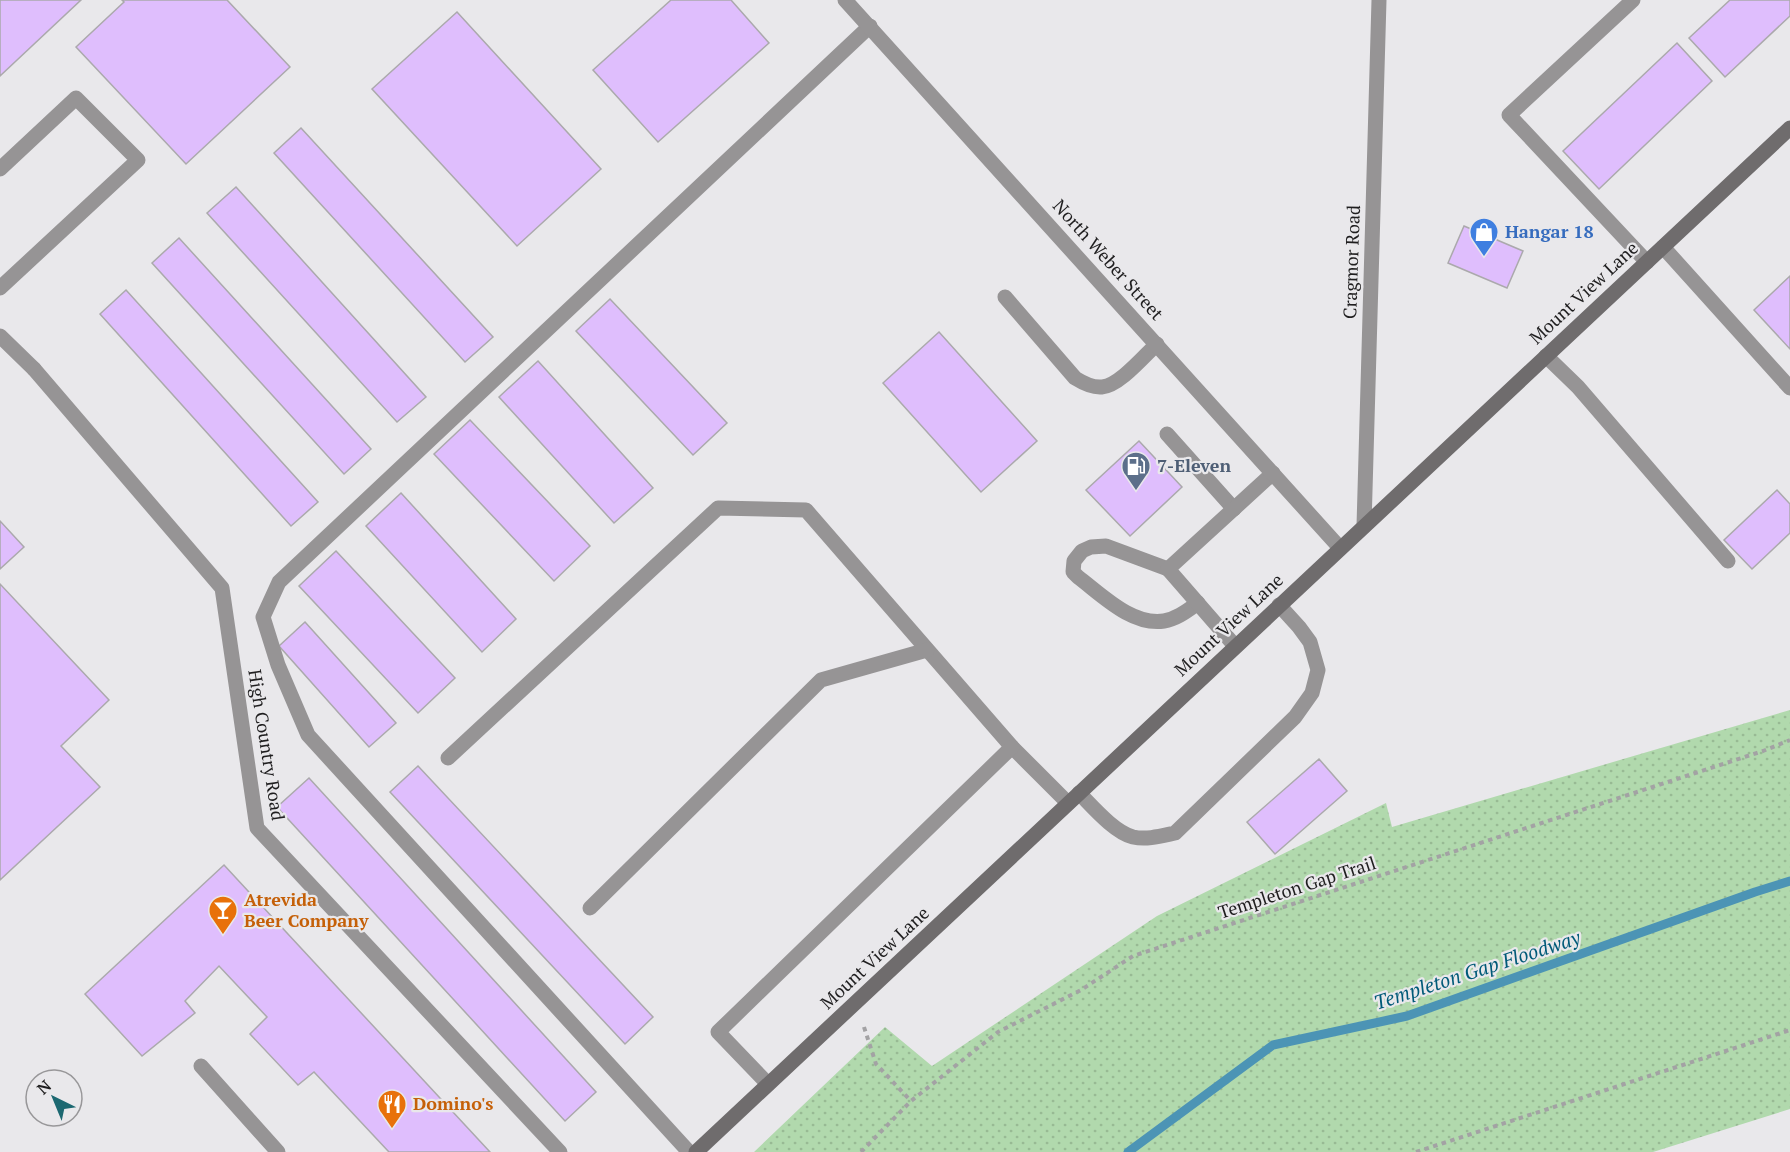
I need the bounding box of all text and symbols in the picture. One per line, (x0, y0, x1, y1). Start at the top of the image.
street label: North Weber Street (1048, 194, 1170, 325)
street label: Cragmor Road (1337, 205, 1365, 319)
shop icon: Hangar 18 (1468, 216, 1500, 258)
place label: Hangar 18 (1505, 219, 1594, 243)
street label: Mount View Lane (1524, 236, 1643, 349)
fuel station icon: 7-Eleven (1120, 450, 1152, 492)
place label: 7-Eleven (1157, 453, 1231, 477)
street label: Mount View Lane (1169, 568, 1288, 681)
street label: High Country Road (243, 668, 291, 822)
street label: Templeton Gap Trail (1215, 850, 1379, 924)
place label: Atrevida Beer Company (244, 887, 369, 932)
bar icon: Atrevida Beer Company (207, 894, 239, 936)
street label: Mount View Lane (815, 901, 934, 1014)
water label: Templeton Gap Floodway (1370, 923, 1584, 1016)
north arrow (24, 1068, 84, 1128)
text: N (32, 1075, 56, 1099)
restaurant icon: Domino's (376, 1088, 408, 1130)
place label: Domino's (413, 1091, 493, 1115)

